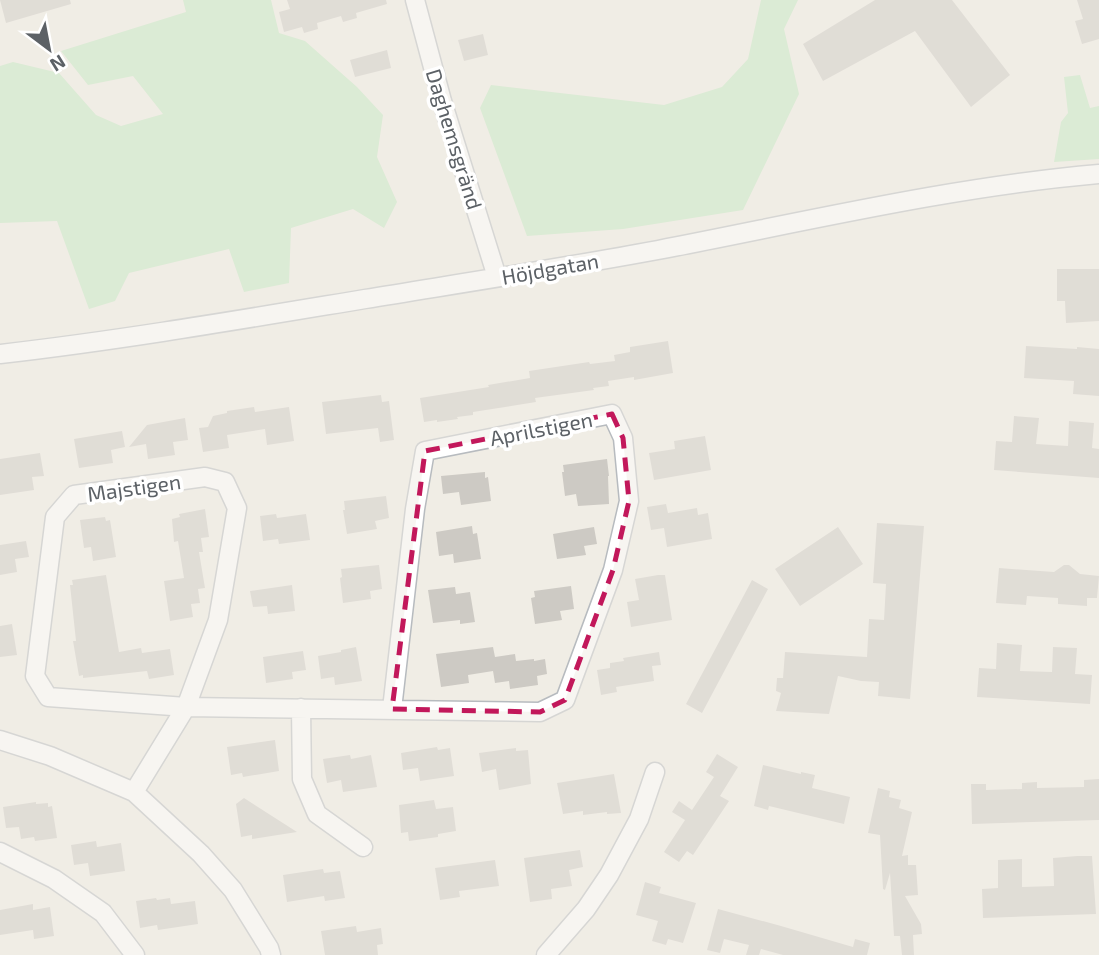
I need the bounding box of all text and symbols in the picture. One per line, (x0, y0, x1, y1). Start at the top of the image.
north arrow (14, 14, 84, 84)
text: N (46, 50, 70, 77)
street label: Daghemsgränd (422, 66, 488, 212)
street label: Höjdgatan (500, 247, 601, 290)
street label: Aprilstigen (488, 406, 594, 450)
street label: Majstigen (86, 468, 183, 507)

